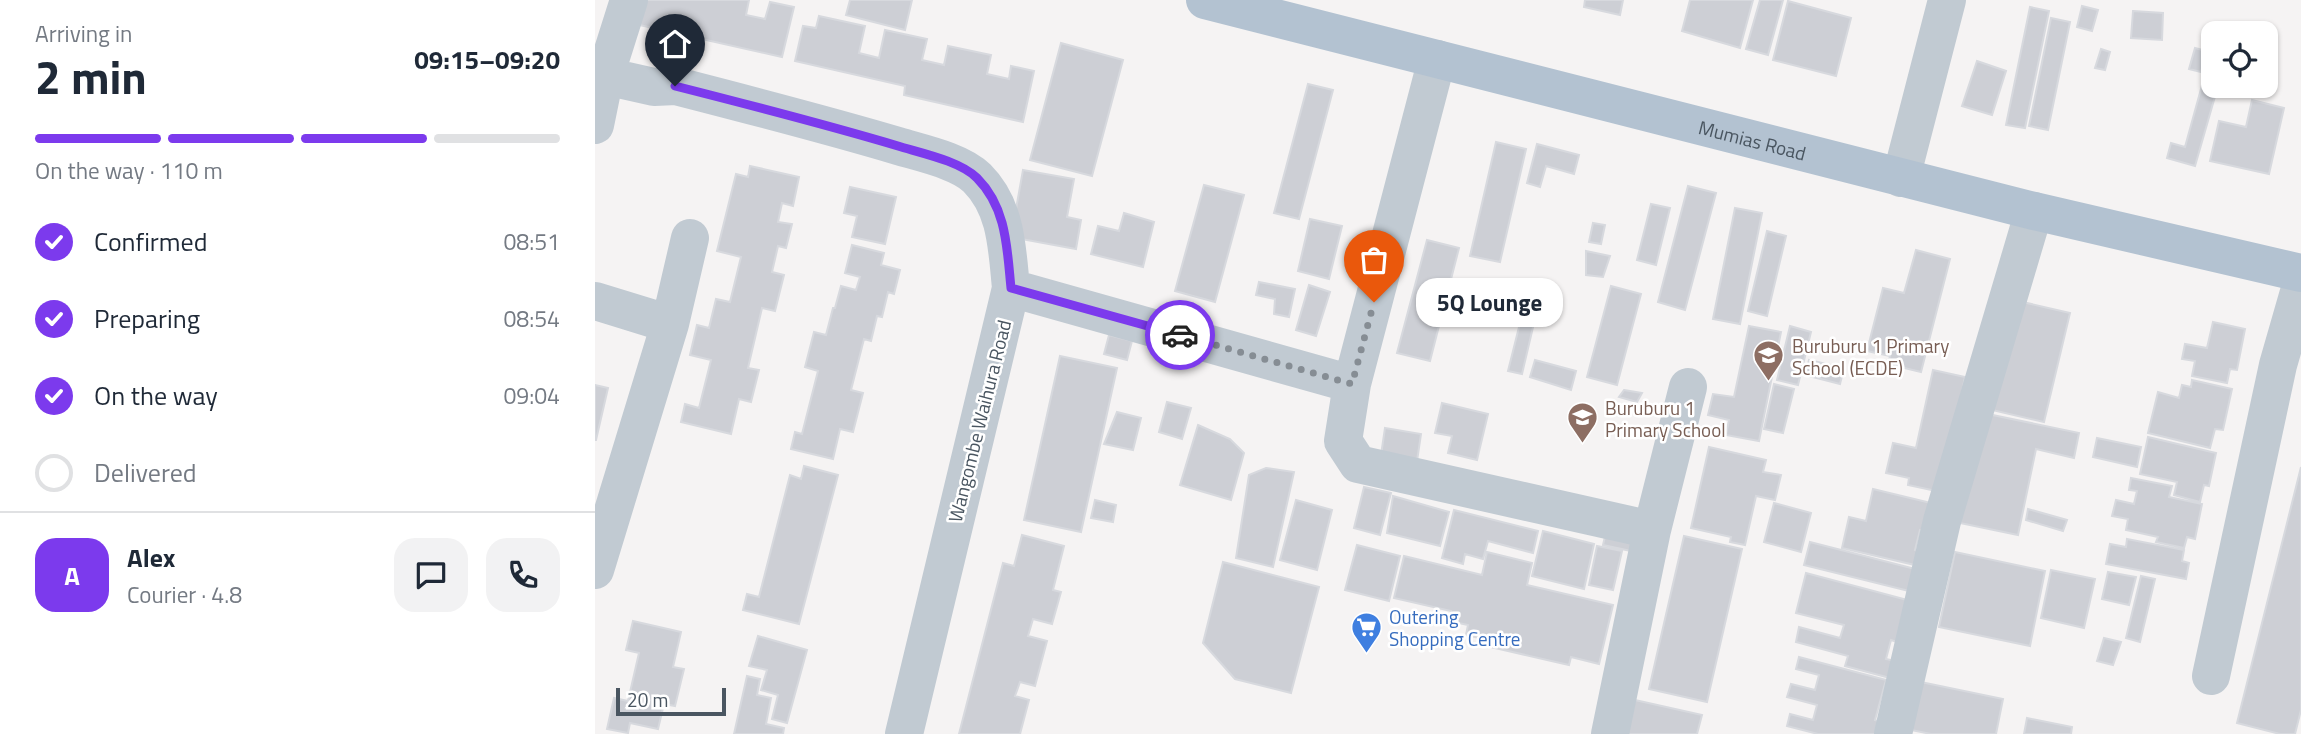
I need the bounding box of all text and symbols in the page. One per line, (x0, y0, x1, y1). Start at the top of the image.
pin (645, 14, 705, 86)
text: Arriving in (35, 16, 132, 51)
map controls (2201, 21, 2278, 98)
button: locate (2201, 21, 2278, 98)
icon: home (656, 25, 694, 63)
text: 09:15–09:20 (414, 40, 560, 79)
text: 2 min (35, 42, 147, 112)
street label: Mumias Road (1696, 112, 1809, 167)
text: On the way · 110 m (35, 153, 223, 188)
text: Confirmed (94, 222, 208, 261)
icon: check (35, 223, 73, 261)
text: 08:51 (503, 224, 560, 259)
pin (1344, 230, 1404, 302)
icon: bag (1355, 241, 1393, 279)
callout: 5Q Lounge (1416, 278, 1563, 326)
text: 5Q Lounge (1437, 285, 1542, 320)
text: Preparing (94, 299, 200, 338)
icon: check (35, 300, 73, 338)
courier (1145, 300, 1215, 370)
text: 08:54 (503, 301, 560, 336)
icon: car (1161, 316, 1199, 354)
street label: Wangombe Waihura Road (940, 317, 1018, 525)
place label: Buruburu 1 Primary School (ECDE) (1792, 331, 1949, 382)
school or university icon: Buruburu 1 Primary School (ECDE) (1752, 339, 1786, 383)
text: On the way (94, 376, 218, 415)
icon: check (35, 377, 73, 415)
text: 09:04 (503, 378, 560, 413)
place label: Buruburu 1 Primary School (1605, 393, 1726, 444)
school or university icon: Buruburu 1 Primary School (1565, 401, 1599, 445)
text: Delivered (94, 453, 197, 492)
text: Alex (127, 538, 175, 577)
button: chat (394, 538, 468, 612)
button: phone (486, 538, 560, 612)
text: A (64, 556, 80, 595)
text: Courier · 4.8 (127, 577, 242, 612)
place label: Outering Shopping Centre (1389, 602, 1520, 653)
supermarket icon: Outering Shopping Centre (1349, 610, 1383, 654)
scale bar (616, 685, 726, 717)
text: 20 m (627, 685, 668, 714)

